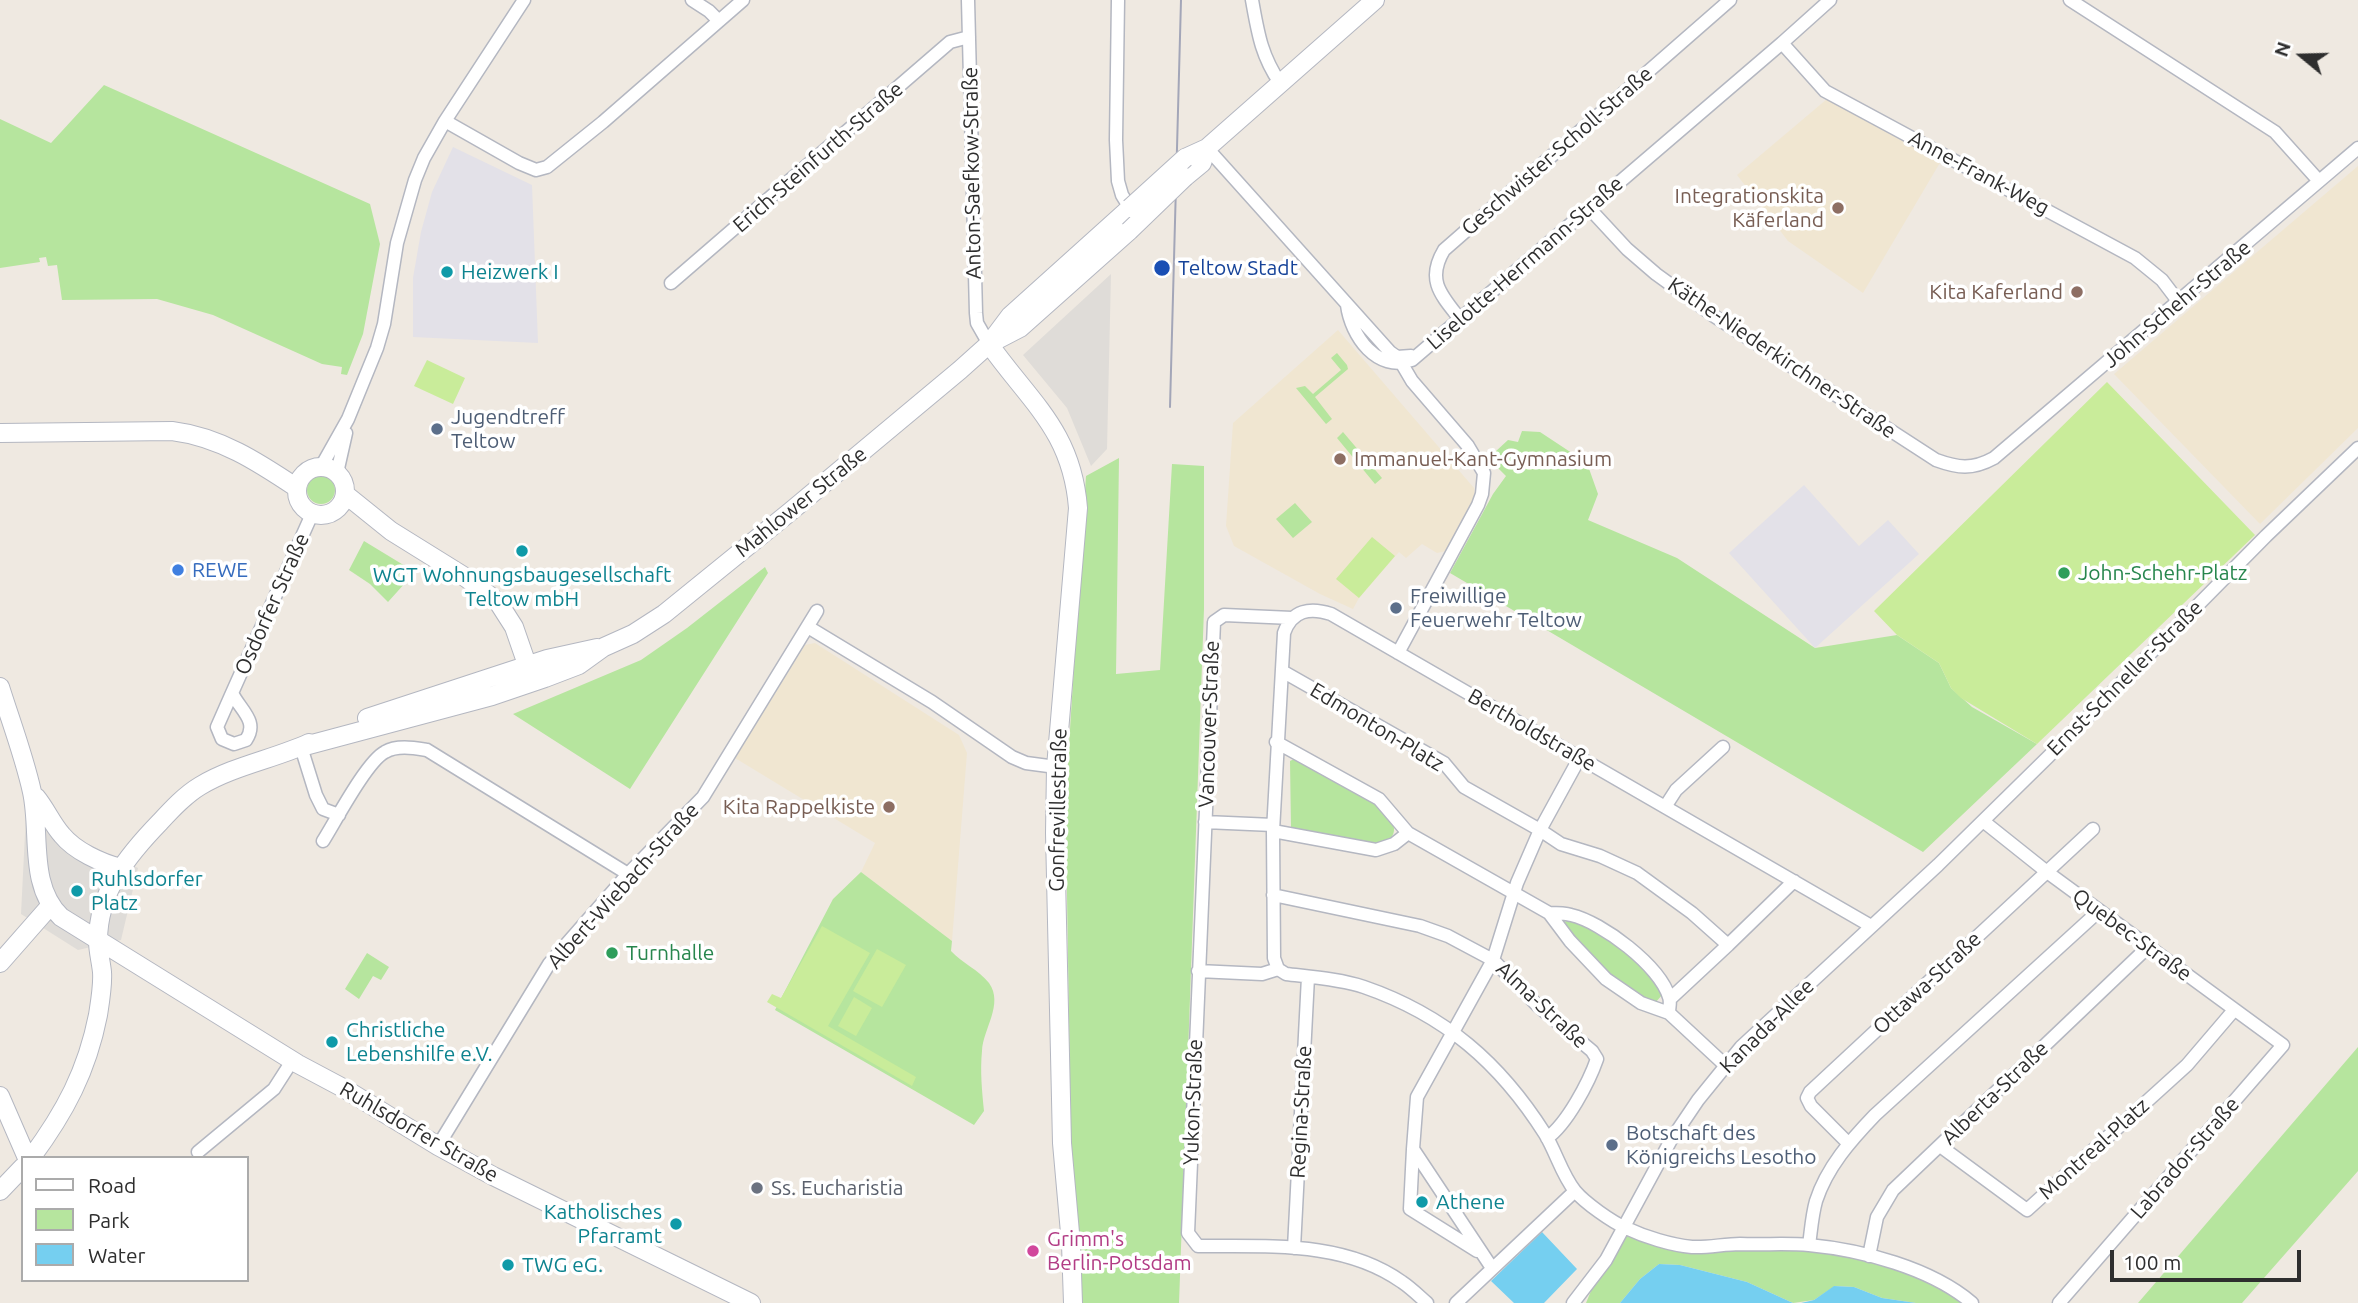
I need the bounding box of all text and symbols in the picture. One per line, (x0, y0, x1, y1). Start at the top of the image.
north arrow (2267, 21, 2337, 91)
text: N (2269, 39, 2295, 59)
street label: Geschwister-Scholl-Straße (1456, 61, 1658, 241)
street label: Anton-Saefkow-Straße (958, 66, 986, 280)
street label: Erich-Steinfurth-Straße (728, 76, 908, 238)
street label: Anne-Frank-Weg (1904, 125, 2054, 221)
street label: Liselotte-Herrmann-Straße (1422, 171, 1628, 355)
place label: Integrationskita Käferland (1675, 183, 1824, 233)
marker: Integrationskita Käferland (1830, 200, 1846, 216)
street label: John-Schehr-Straße (2098, 235, 2256, 373)
place label: Teltow Stadt (1178, 255, 1298, 281)
marker: Teltow Stadt (1152, 258, 1172, 278)
place label: Heizwerk I (461, 259, 559, 285)
marker: Heizwerk I (439, 264, 455, 280)
street label: Käthe-Niederkirchner-Straße (1663, 272, 1901, 444)
place label: Kita Kaferland (1929, 279, 2063, 305)
marker: Kita Kaferland (2069, 284, 2085, 300)
place label: Jugendtreff Teltow (451, 404, 565, 454)
marker: Jugendtreff Teltow (429, 421, 445, 437)
street label: Mahlower Straße (730, 441, 872, 563)
place label: Immanuel-Kant-Gymnasium (1354, 446, 1612, 472)
marker: Immanuel-Kant-Gymnasium (1332, 451, 1348, 467)
street label: Osdorfer Straße (229, 529, 315, 679)
marker: WGT Wohnungsbaugesellschaft Teltow mbH (514, 543, 530, 559)
place label: REWE (192, 557, 248, 583)
place label: John-Schehr-Platz (2078, 560, 2247, 586)
marker: REWE (170, 562, 186, 578)
place label: WGT Wohnungsbaugesellschaft Teltow mbH (373, 562, 671, 612)
marker: John-Schehr-Platz (2056, 565, 2072, 581)
place label: Freiwillige Feuerwehr Teltow (1410, 583, 1582, 633)
street label: Ernst-Schneller-Straße (2042, 595, 2208, 761)
marker: Freiwillige Feuerwehr Teltow (1388, 600, 1404, 616)
street label: Vancouver-Straße (1193, 640, 1225, 808)
street label: Edmonton-Platz (1306, 677, 1448, 777)
street label: Bertholdstraße (1464, 683, 1600, 777)
street label: Gonfrevillestraße (1044, 728, 1072, 892)
place label: Kita Rappelkiste (723, 794, 875, 820)
street label: Albert-Wiebach-Straße (542, 798, 704, 974)
marker: Kita Rappelkiste (881, 799, 897, 815)
place label: Ruhlsdorfer Platz (91, 866, 203, 916)
marker: Ruhlsdorfer Platz (69, 883, 85, 899)
street label: Quebec-Straße (2067, 883, 2197, 987)
street label: Ottawa-Straße (1868, 926, 1986, 1040)
place label: Turnhalle (626, 940, 714, 966)
marker: Turnhalle (604, 945, 620, 961)
street label: Alma-Straße (1491, 956, 1593, 1054)
street label: Kanada-Allee (1714, 973, 1820, 1079)
place label: Christliche Lebenshilfe e.V. (346, 1017, 493, 1067)
marker: Christliche Lebenshilfe e.V. (324, 1034, 340, 1050)
street label: Alberta-Straße (1937, 1036, 2053, 1150)
street label: Yukon-Straße (1178, 1038, 1208, 1166)
street label: Regina-Straße (1285, 1045, 1317, 1179)
street label: Ruhlsdorfer Straße (335, 1076, 503, 1188)
street label: Labrador-Straße (2125, 1092, 2245, 1224)
street label: Montreal-Platz (2034, 1093, 2154, 1205)
place label: Botschaft des Königreichs Lesotho (1626, 1120, 1816, 1170)
marker: Botschaft des Königreichs Lesotho (1604, 1137, 1620, 1153)
legend (21, 1156, 248, 1282)
text: Road (88, 1173, 136, 1197)
place label: Ss. Eucharistia (771, 1175, 904, 1201)
marker: Ss. Eucharistia (749, 1180, 765, 1196)
place label: Athene (1436, 1189, 1505, 1215)
marker: Athene (1414, 1194, 1430, 1210)
place label: Katholisches Pfarramt (544, 1199, 662, 1249)
text: Park (88, 1208, 130, 1232)
marker: Katholisches Pfarramt (668, 1216, 684, 1232)
place label: Grimm's Berlin-Potsdam (1047, 1226, 1192, 1276)
scale bar (2113, 1236, 2304, 1280)
text: Water (88, 1243, 146, 1267)
marker: Grimm's Berlin-Potsdam (1025, 1243, 1041, 1259)
text: 100 m (2123, 1250, 2181, 1274)
place label: TWG eG. (522, 1252, 603, 1278)
marker: TWG eG. (500, 1257, 516, 1273)

